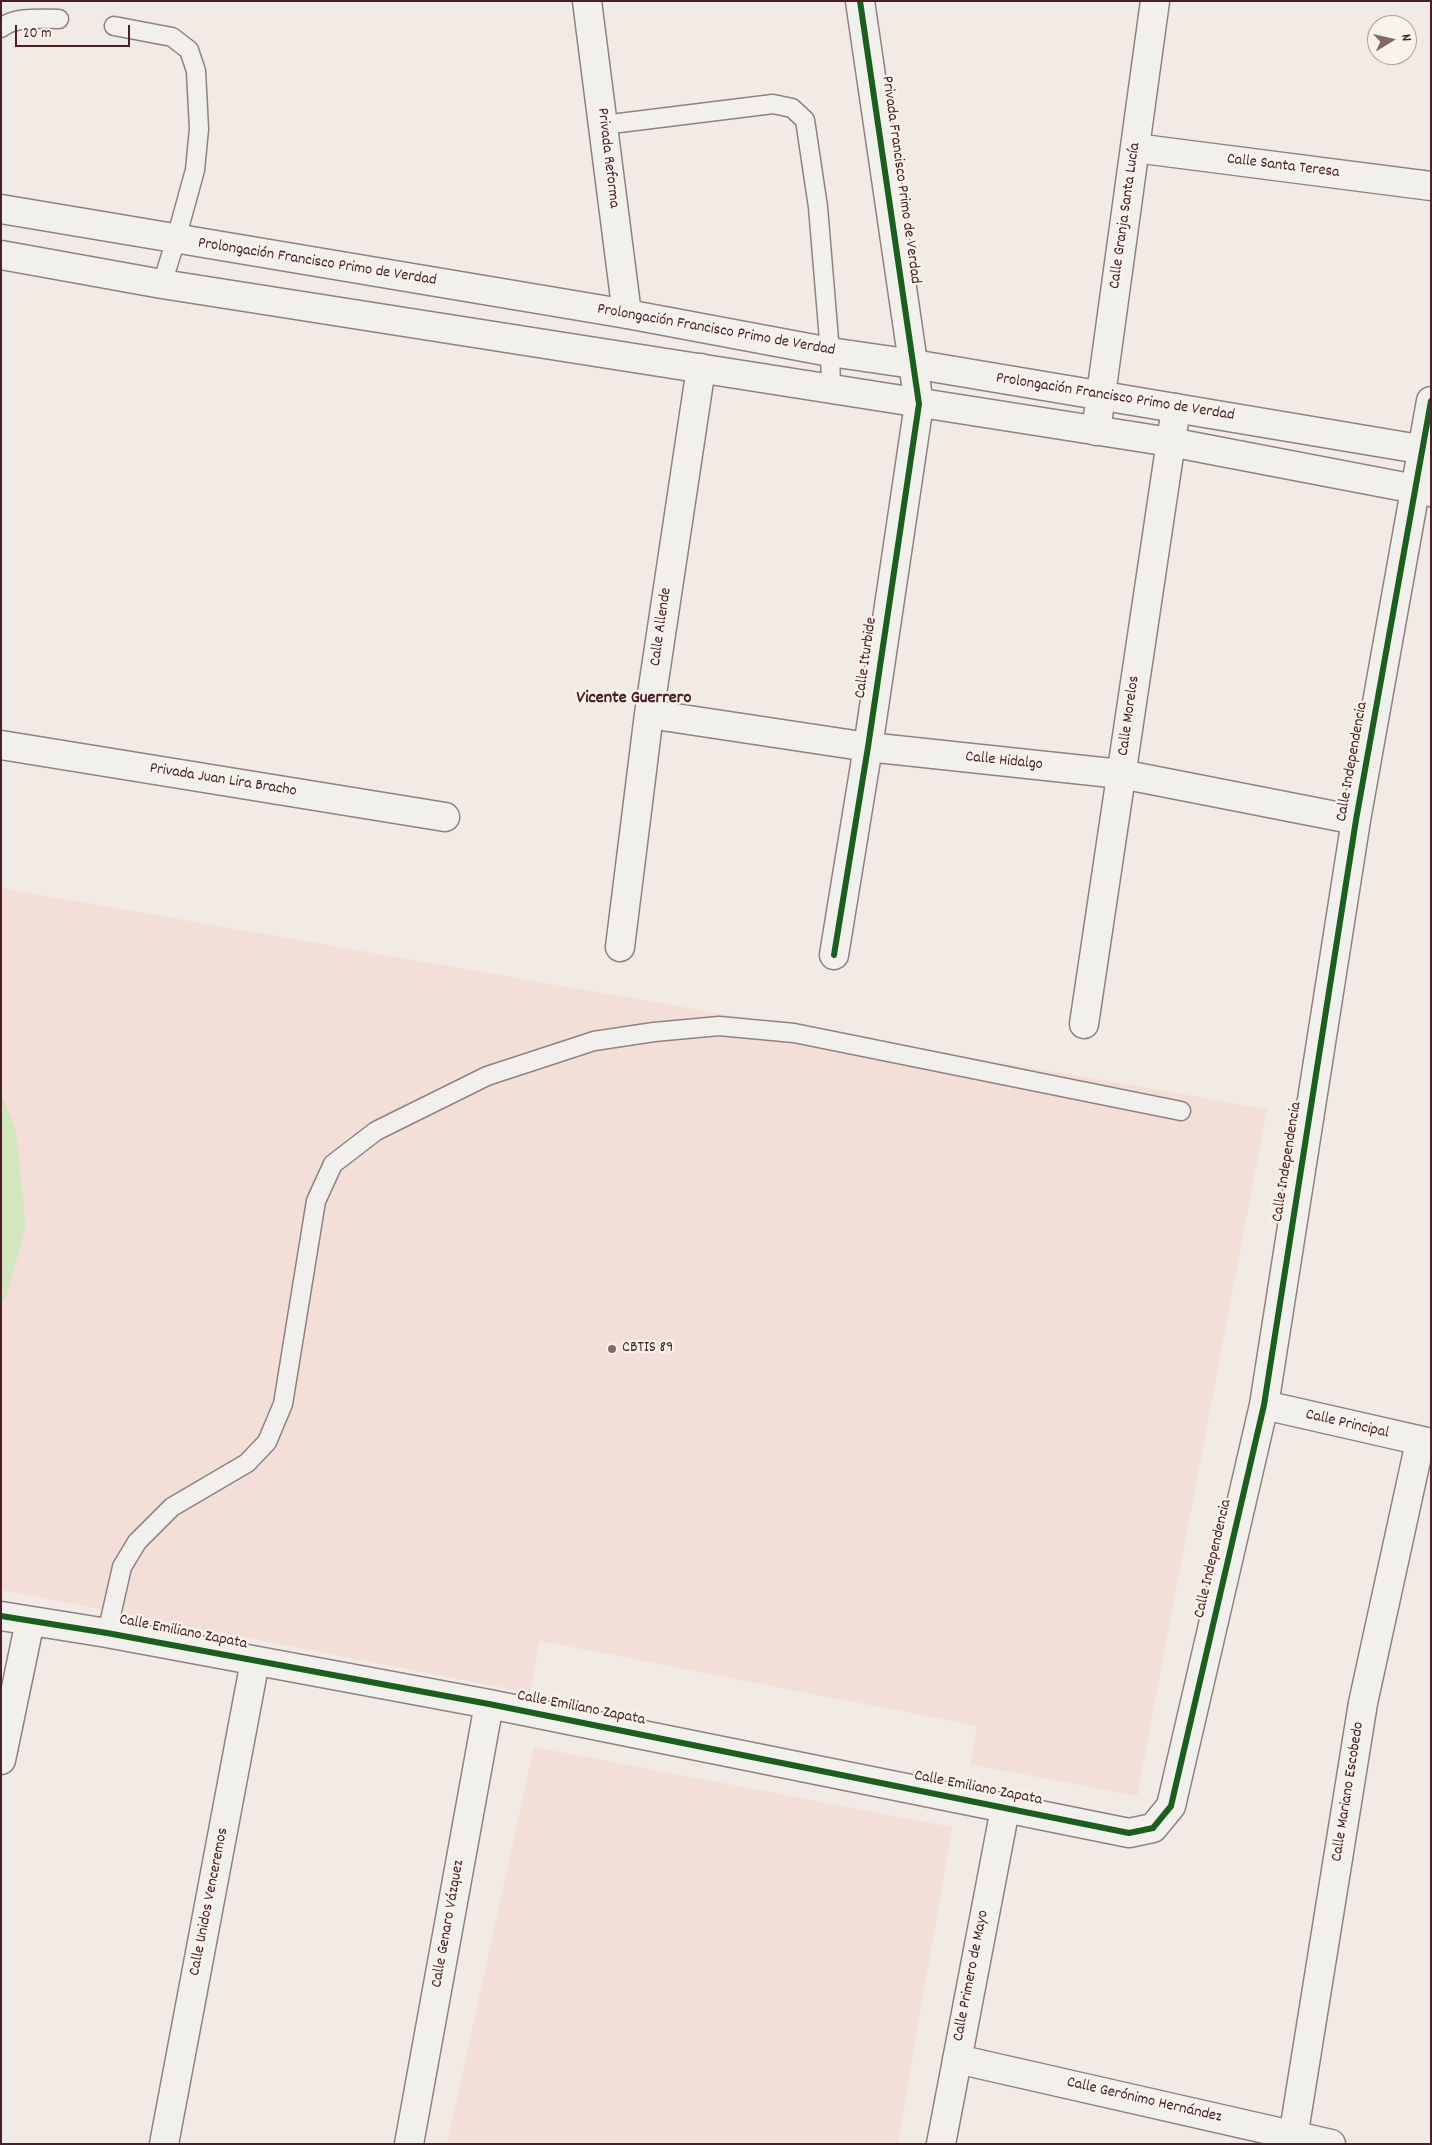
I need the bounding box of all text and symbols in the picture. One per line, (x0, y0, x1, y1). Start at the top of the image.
scale bar (18, 15, 132, 47)
north arrow (1367, 15, 1417, 65)
text: 20 m (23, 23, 51, 45)
text: N (1395, 33, 1416, 43)
street label: Privada Francisco Primo de Verdad (876, 75, 924, 285)
street label: Privada Reforma (591, 107, 623, 209)
street label: Calle Granja Santa Lucía (1106, 142, 1146, 290)
street label: Calle Santa Teresa (1226, 151, 1340, 183)
street label: Prolongación Francisco Primo de Verdad (196, 235, 438, 291)
street label: Prolongación Francisco Primo de Verdad (596, 301, 836, 361)
street label: Prolongación Francisco Primo de Verdad (994, 370, 1236, 426)
street label: Calle Allende (647, 587, 677, 667)
street label: Calle Iturbide (852, 616, 882, 700)
street label: Calle Morelos (1115, 675, 1145, 757)
district label: Vicente Guerrero (577, 689, 691, 711)
street label: Calle Independencia (1333, 701, 1373, 823)
street label: Calle Hidalgo (964, 748, 1044, 776)
street label: Privada Juan Lira Bracho (148, 760, 298, 802)
street label: Calle Independencia (1269, 1101, 1307, 1223)
place label: CBTIS 89 (622, 1339, 673, 1359)
marker: CBTIS 89 (606, 1343, 618, 1355)
street label: Calle Principal (1303, 1406, 1391, 1444)
street label: Calle Independencia (1191, 1498, 1237, 1620)
street label: Calle Emiliano Zapata (117, 1611, 249, 1655)
street label: Calle Emiliano Zapata (515, 1687, 647, 1731)
street label: Calle Mariano Escobedo (1328, 1721, 1370, 1863)
street label: Calle Emiliano Zapata (912, 1767, 1044, 1811)
street label: Calle Unidos Venceremos (186, 1826, 234, 1978)
street label: Calle Genaro Vázquez (428, 1859, 470, 1989)
street label: Calle Primero de Mayo (950, 1909, 994, 2043)
street label: Calle Gerónimo Hernández (1065, 2074, 1223, 2128)

